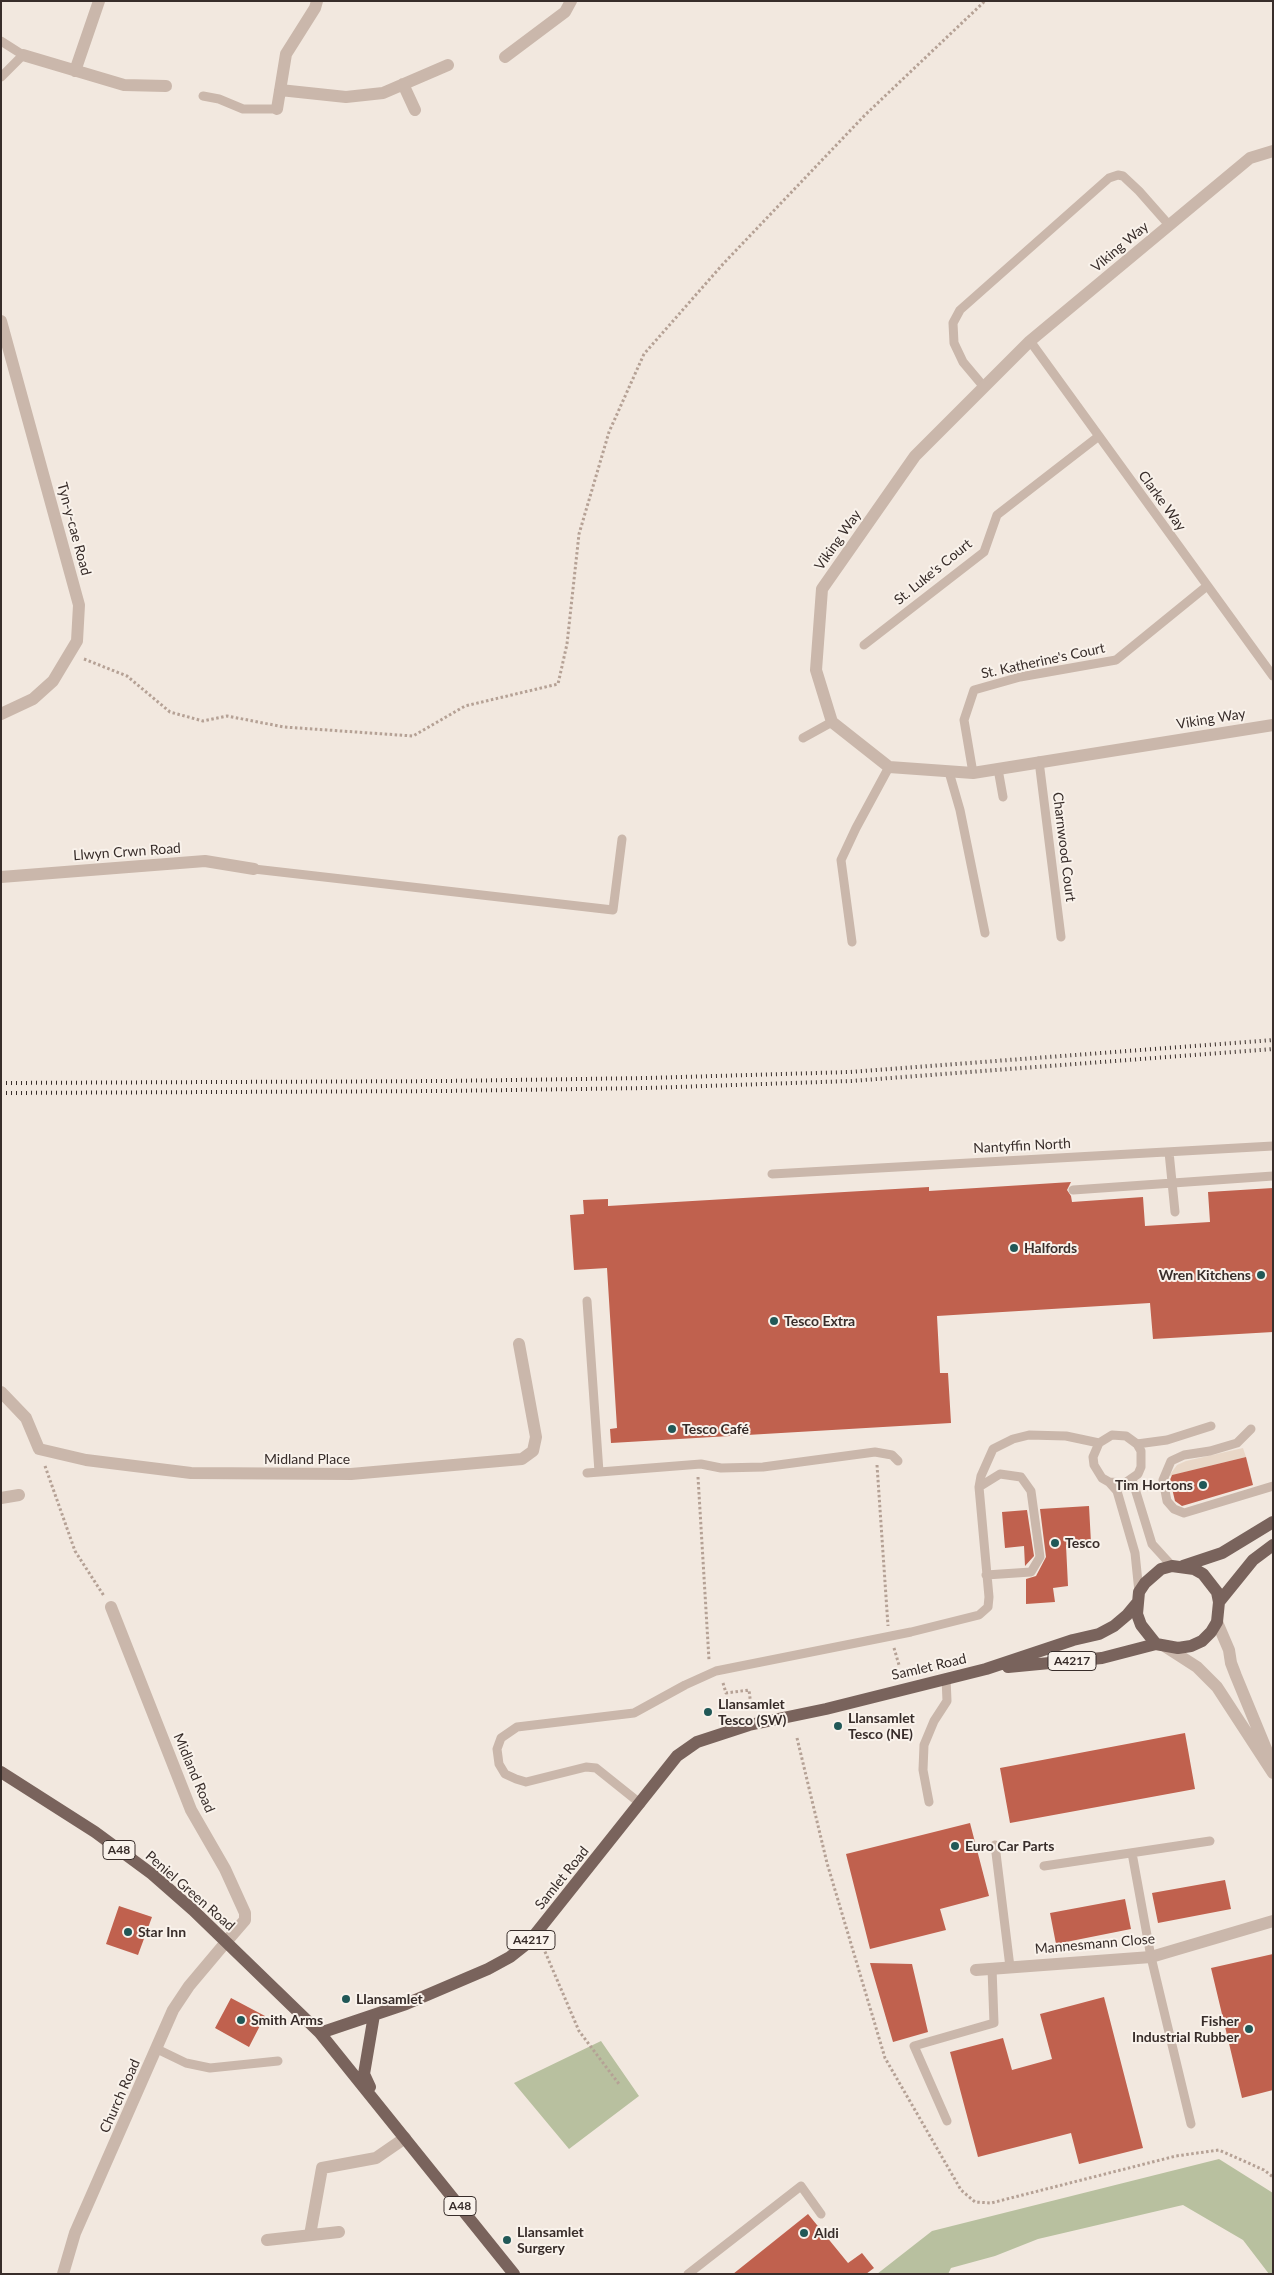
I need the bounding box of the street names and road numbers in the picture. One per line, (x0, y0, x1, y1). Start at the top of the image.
street label: Viking Way (1088, 218, 1152, 276)
street label: Clarke Way (1135, 468, 1189, 534)
street label: Tyn-y-cae Road (54, 481, 94, 577)
street label: Viking Way (811, 507, 865, 573)
street label: St. Luke's Court (891, 536, 975, 608)
street label: St. Katherine's Court (979, 640, 1107, 682)
street label: Viking Way (1175, 705, 1247, 733)
street label: Charnwood Court (1049, 791, 1079, 903)
street label: Llwyn Crwn Road (73, 840, 181, 864)
street label: Nantyffin North (973, 1135, 1071, 1157)
street label: Midland Place (264, 1451, 350, 1467)
street label: Samlet Road (890, 1650, 968, 1684)
road number: A4217 (1048, 1652, 1096, 1670)
street label: Midland Road (170, 1731, 218, 1815)
road number: A48 (103, 1840, 135, 1860)
street label: Samlet Road (531, 1843, 593, 1913)
street label: Peniel Green Road (142, 1848, 238, 1934)
road number: A4217 (507, 1930, 555, 1950)
street label: Mannesmann Close (1034, 1930, 1156, 1958)
street label: Church Road (96, 2057, 144, 2135)
road number: A48 (444, 2196, 476, 2216)

